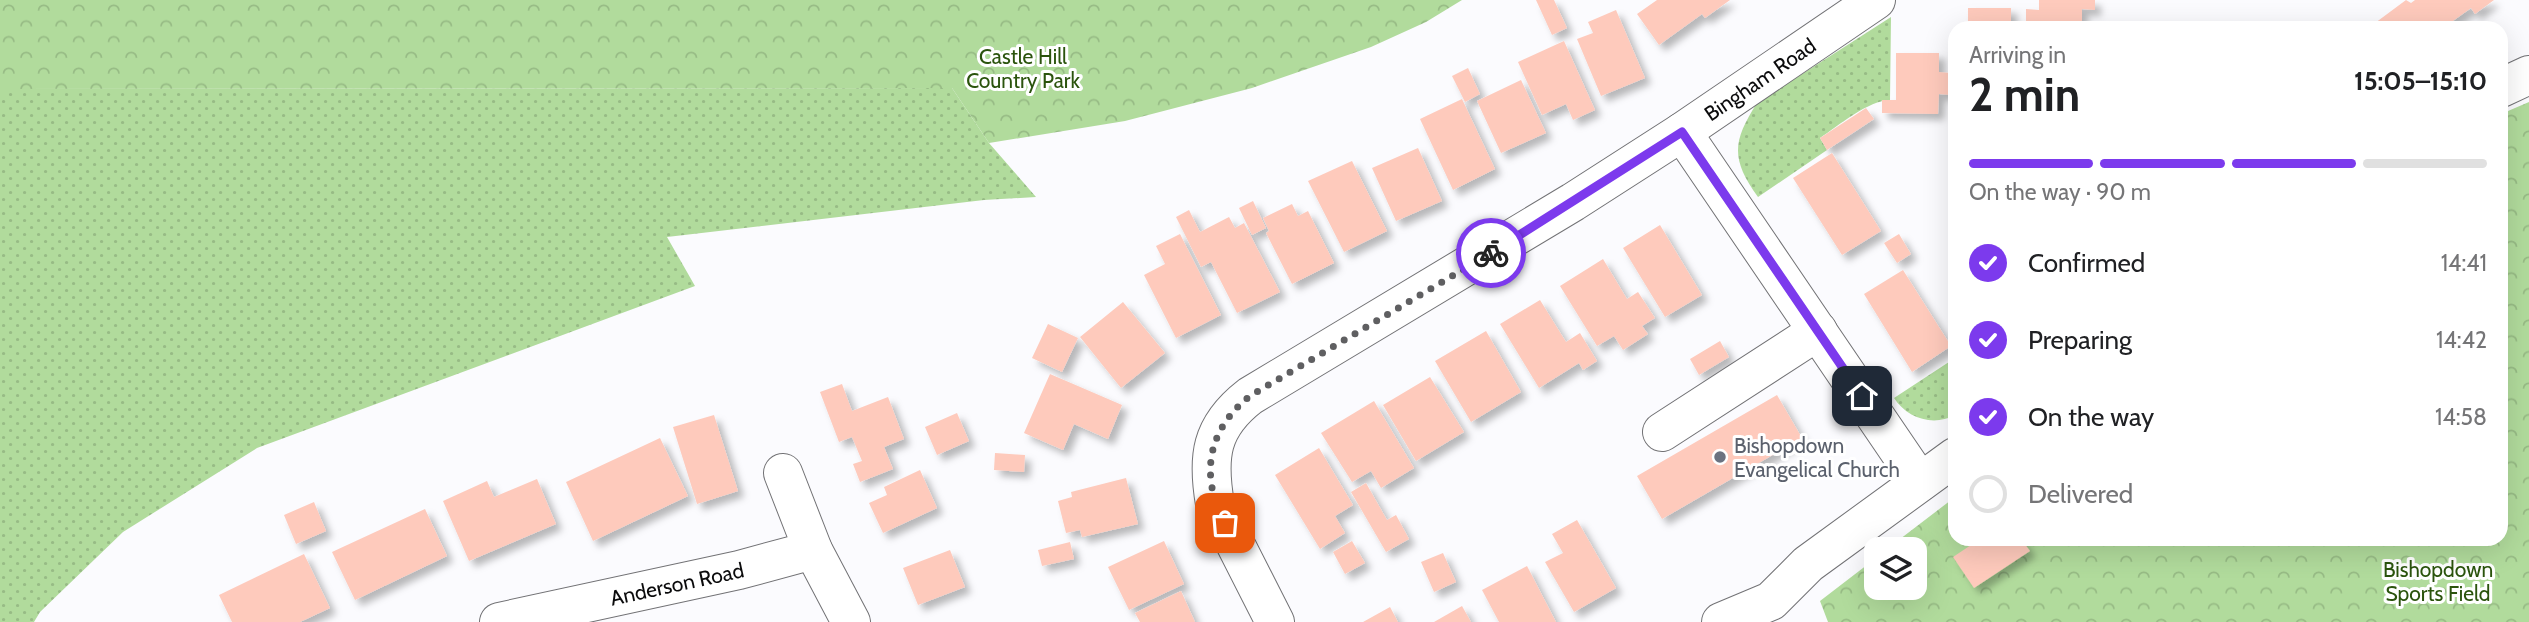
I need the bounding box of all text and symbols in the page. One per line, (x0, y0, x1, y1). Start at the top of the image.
street label: Bingham Road (1699, 32, 1820, 126)
text: Arriving in (1969, 41, 2066, 69)
park label: Castle Hill Country Park (966, 44, 1080, 93)
text: 15:05–15:10 (2354, 65, 2487, 97)
text: 2 min (1969, 67, 2080, 123)
text: On the way · 90 m (1969, 178, 2151, 206)
courier (1456, 218, 1526, 288)
icon: bike (1472, 234, 1510, 272)
icon: check (1969, 244, 2007, 282)
text: Confirmed (2028, 247, 2145, 279)
text: 14:41 (2441, 249, 2487, 277)
icon: check (1969, 321, 2007, 359)
text: Preparing (2028, 324, 2132, 356)
text: 14:42 (2436, 326, 2487, 354)
pin (1832, 366, 1892, 426)
icon: home (1843, 377, 1881, 415)
icon: check (1969, 398, 2007, 436)
text: On the way (2028, 401, 2154, 433)
text: 14:58 (2435, 403, 2487, 431)
place label: Bishopdown Evangelical Church (1734, 433, 1900, 482)
marker: Bishopdown Evangelical Church (1712, 449, 1728, 465)
text: Delivered (2028, 478, 2133, 510)
pin (1195, 493, 1255, 553)
icon: bag (1206, 504, 1244, 542)
map controls (1864, 537, 1927, 600)
button: layers (1864, 537, 1927, 600)
street label: Anderson Road (608, 557, 746, 610)
park label: Bishopdown Sports Field (2383, 557, 2493, 606)

